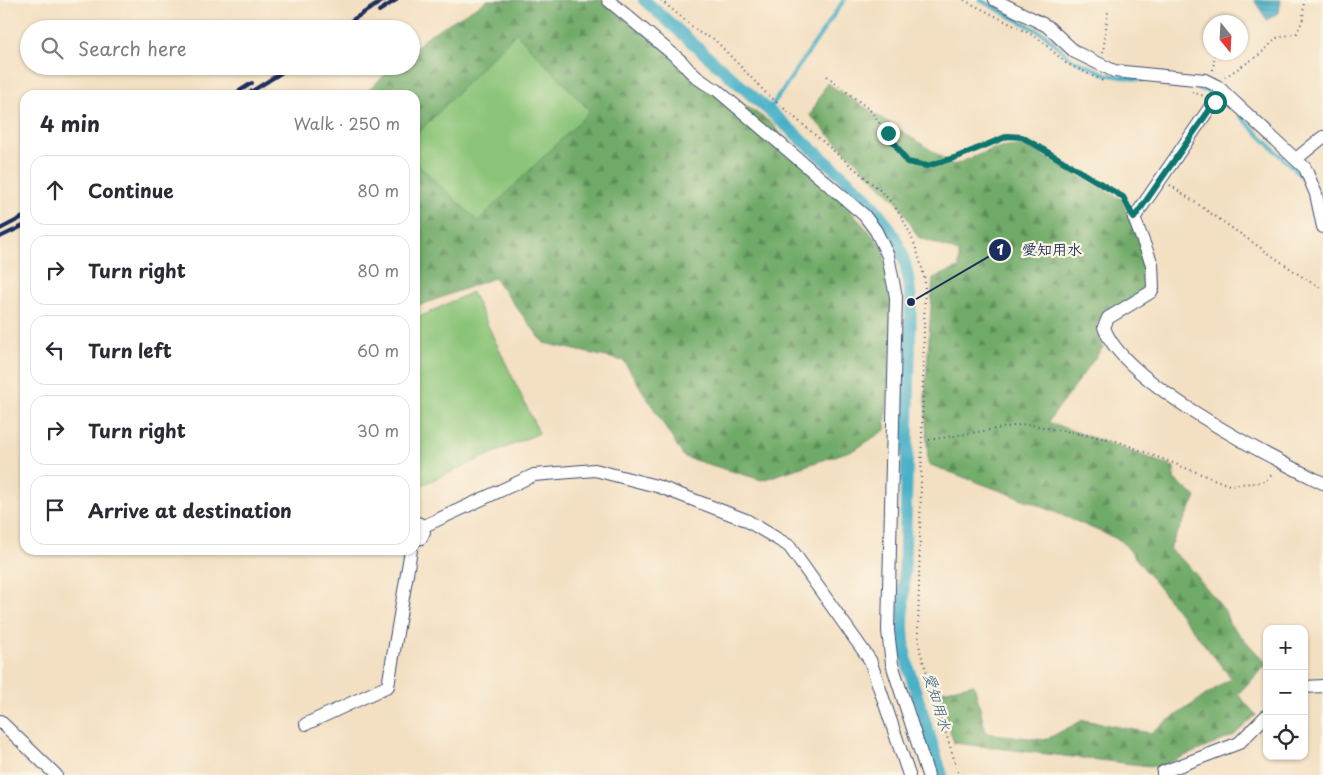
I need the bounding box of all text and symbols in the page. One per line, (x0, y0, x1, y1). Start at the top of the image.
north arrow (1203, 15, 1248, 60)
search box (20, 20, 420, 75)
icon: search (38, 34, 66, 62)
text: Search here (78, 34, 187, 62)
route start (1204, 91, 1227, 114)
text: 4 min (40, 107, 100, 139)
text: Walk · 250 m (294, 111, 400, 135)
route end (877, 122, 900, 145)
icon: ahead (41, 176, 69, 204)
text: Continue (88, 176, 174, 204)
text: 80 m (357, 178, 399, 202)
callout: 愛知用水 (987, 235, 1092, 265)
text: 1 (996, 237, 1004, 260)
text: 愛知用水 (1022, 237, 1082, 260)
icon: right (41, 256, 69, 284)
text: Turn right (88, 256, 186, 284)
text: 80 m (357, 258, 399, 282)
icon: left (41, 336, 69, 364)
text: Turn left (88, 336, 172, 364)
text: 60 m (357, 338, 399, 362)
icon: right (41, 416, 69, 444)
text: Turn right (88, 416, 186, 444)
text: 30 m (357, 418, 399, 442)
icon: arrive (41, 496, 69, 524)
text: Arrive at destination (88, 496, 292, 524)
map controls (1263, 625, 1308, 760)
button: + (1263, 625, 1308, 670)
water label: 愛知用水 (919, 670, 958, 734)
button: − (1263, 670, 1308, 715)
button: locate (1263, 715, 1308, 760)

